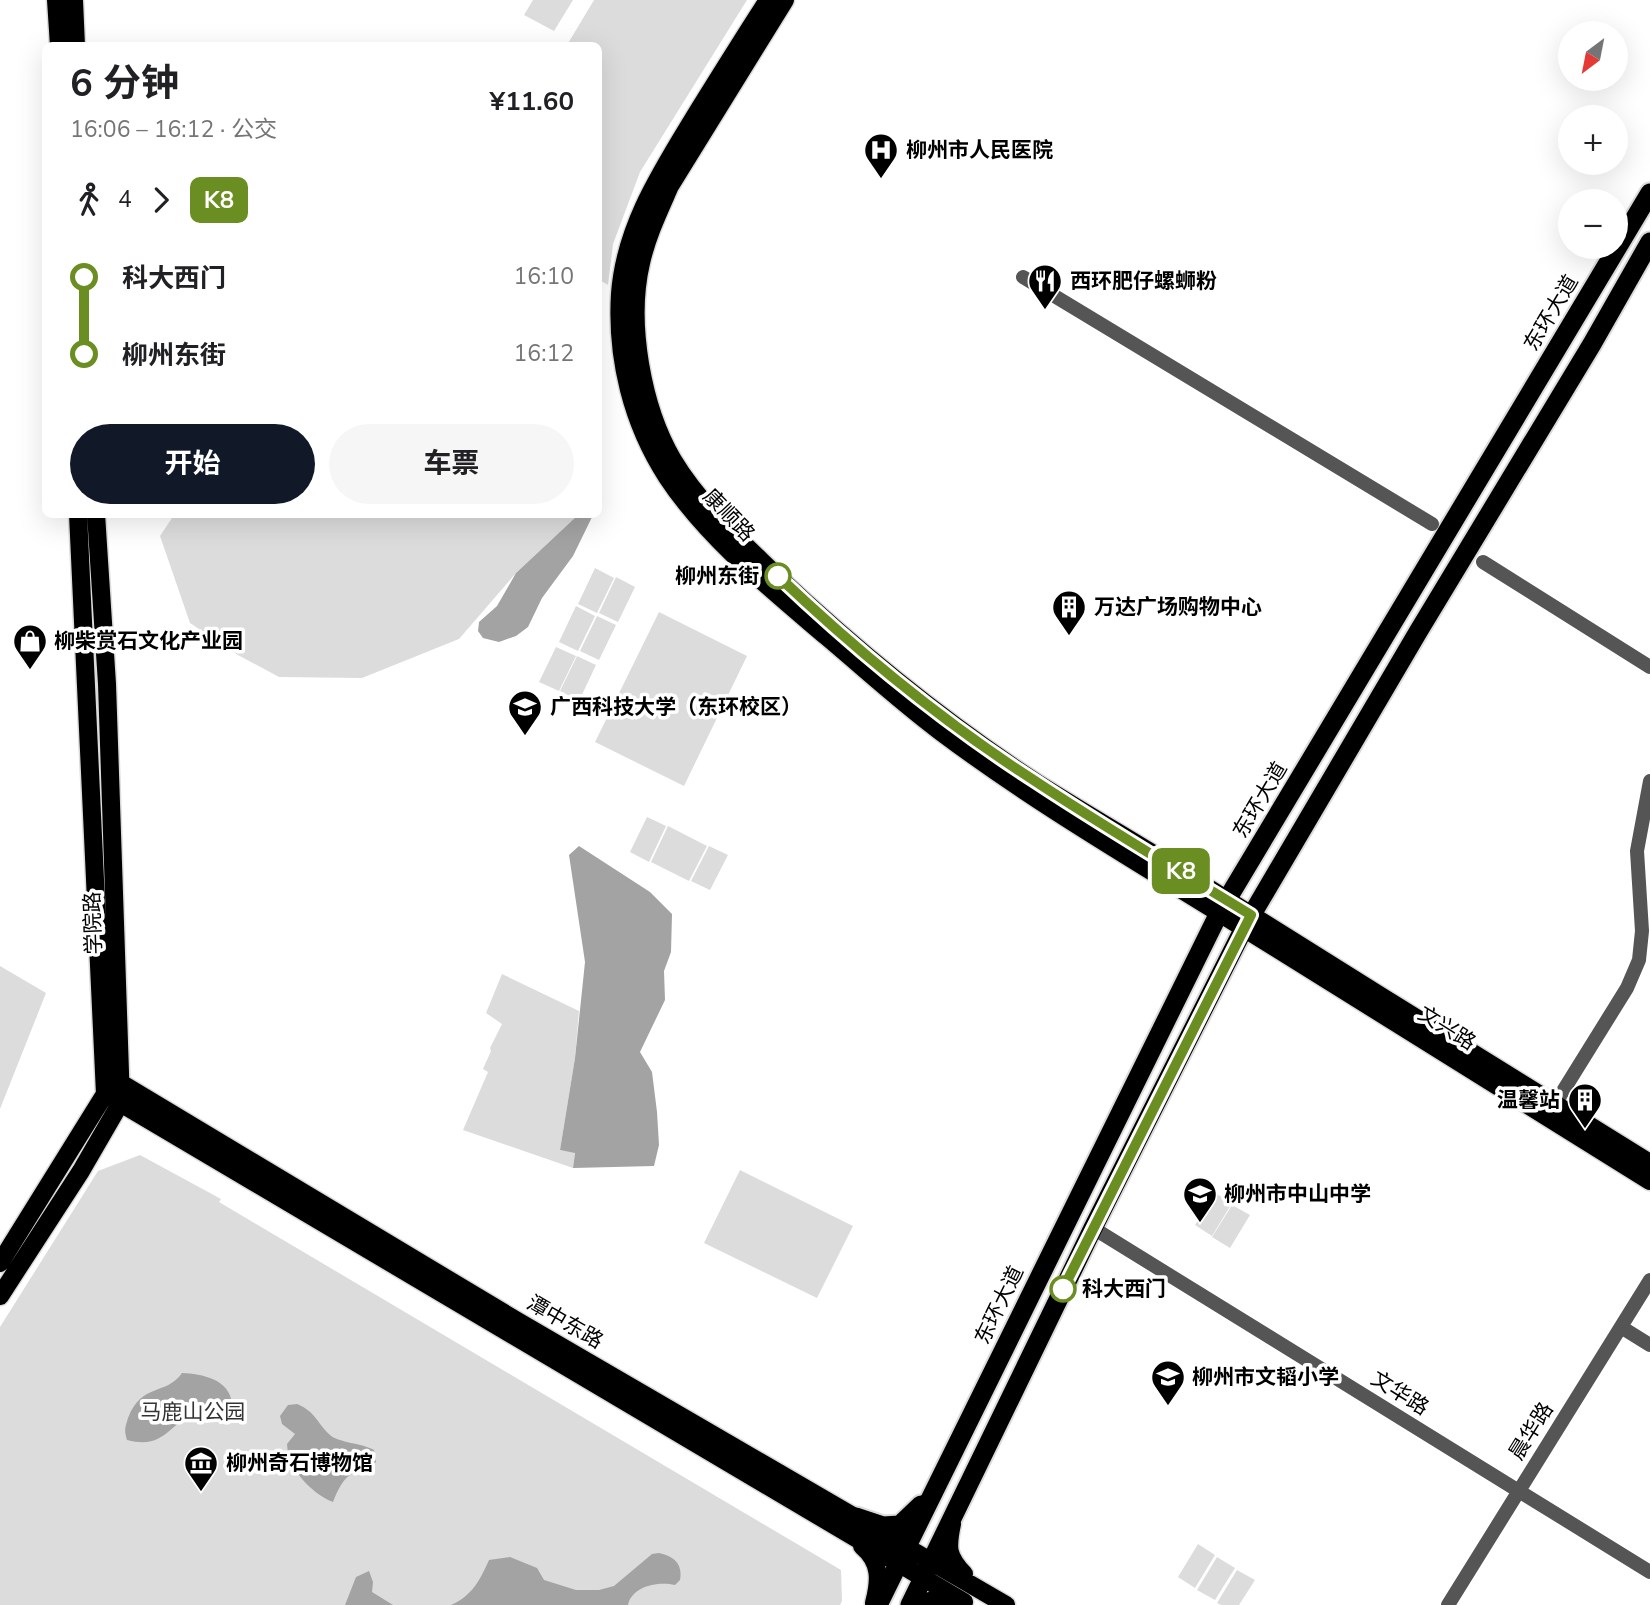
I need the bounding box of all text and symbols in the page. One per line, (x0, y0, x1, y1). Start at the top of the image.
north arrow (1558, 21, 1628, 91)
map controls (1558, 21, 1628, 259)
text: 6 分钟 (70, 58, 179, 109)
text: ¥11.60 (490, 84, 574, 119)
button: + (1558, 105, 1628, 175)
text: 16:06 – 16:12 · 公交 (70, 114, 277, 145)
hospital icon: 柳州市人民医院 (862, 131, 900, 180)
place label: 柳州市人民医院 (906, 136, 1053, 164)
icon: walk (70, 181, 108, 219)
icon: forward (142, 181, 180, 219)
text: 4 (118, 184, 132, 215)
text: K8 (204, 184, 234, 216)
button: − (1558, 189, 1628, 259)
text: 科大西门 (122, 261, 226, 296)
text: 16:10 (514, 261, 574, 292)
restaurant icon: 西环肥仔螺蛳粉 (1026, 262, 1064, 311)
place label: 西环肥仔螺蛳粉 (1070, 267, 1217, 295)
street label: 东环大道 (1517, 270, 1585, 356)
text: 柳州东街 (122, 338, 226, 373)
text: 16:12 (514, 338, 574, 369)
button: 开始 (70, 424, 315, 504)
button: 车票 (329, 424, 574, 504)
street label: 康顺路 (697, 483, 761, 547)
place label: 柳州东街 (675, 562, 759, 590)
marker: 柳州东街 (765, 563, 791, 589)
building icon: 万达广场购物中心 (1050, 588, 1088, 637)
place label: 万达广场购物中心 (1094, 593, 1262, 621)
shop icon: 柳柴赏石文化产业园 (11, 622, 49, 671)
place label: 柳柴赏石文化产业园 (54, 627, 243, 655)
school or university icon: 广西科技大学（东环校区） (506, 688, 544, 737)
place label: 广西科技大学（东环校区） (550, 693, 802, 721)
street label: 东环大道 (1226, 757, 1294, 843)
line badge: K8 (1150, 848, 1212, 894)
text: K8 (1166, 855, 1196, 887)
street label: 学院路 (78, 891, 108, 955)
street label: 文兴路 (1413, 999, 1481, 1057)
building icon: 温馨站 (1566, 1081, 1604, 1130)
place label: 温馨站 (1497, 1086, 1560, 1114)
school or university icon: 柳州市中山中学 (1181, 1175, 1219, 1224)
place label: 柳州市中山中学 (1224, 1180, 1371, 1208)
street label: 东环大道 (968, 1261, 1030, 1349)
place label: 科大西门 (1082, 1275, 1166, 1303)
marker: 科大西门 (1050, 1276, 1076, 1302)
street label: 潭中东路 (522, 1289, 608, 1355)
school or university icon: 柳州市文韬小学 (1149, 1358, 1187, 1407)
place label: 柳州市文韬小学 (1192, 1363, 1339, 1391)
street label: 文华路 (1366, 1364, 1434, 1422)
street label: 晨华路 (1502, 1397, 1560, 1465)
park label: 马鹿山公园 (141, 1398, 246, 1426)
museum icon: 柳州奇石博物馆 (182, 1444, 220, 1493)
place label: 柳州奇石博物馆 (226, 1449, 373, 1477)

